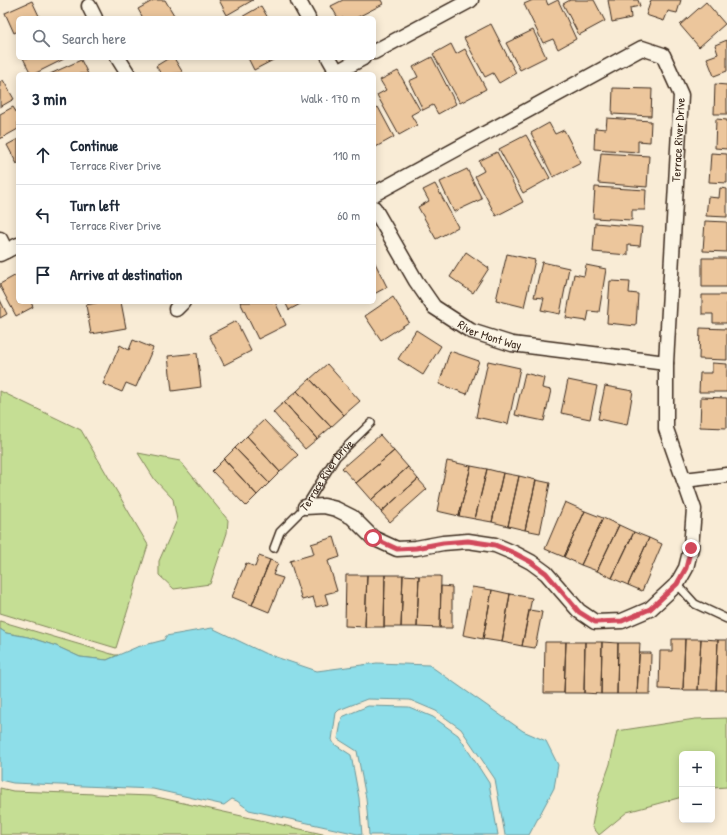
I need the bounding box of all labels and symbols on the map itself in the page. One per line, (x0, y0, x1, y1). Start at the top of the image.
street label: Terrace River Drive (667, 97, 689, 182)
street label: River Mont Way (455, 316, 522, 353)
street label: Terrace River Drive (296, 435, 357, 515)
route start (364, 529, 382, 547)
route end (682, 539, 700, 557)

